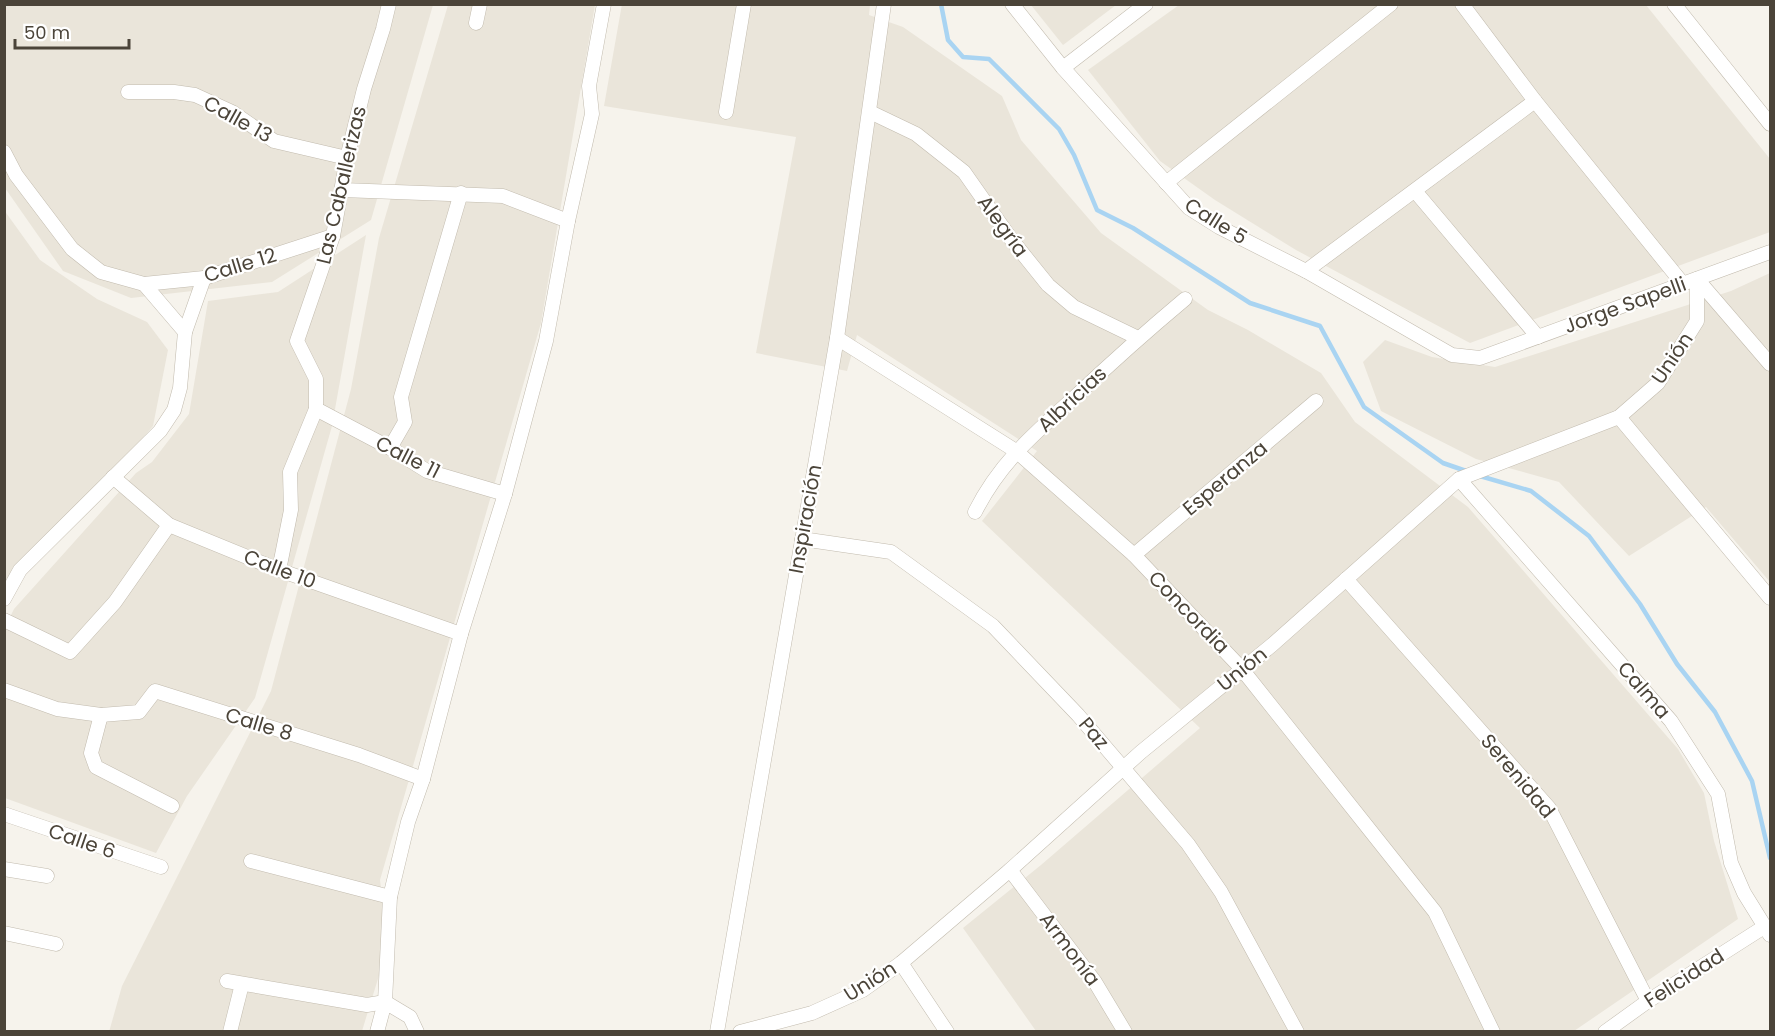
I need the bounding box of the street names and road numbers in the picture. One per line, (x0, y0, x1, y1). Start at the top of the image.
street label: Calle 13 (199, 89, 277, 149)
street label: Las Caballerizas (309, 103, 373, 267)
street label: Alegría (971, 189, 1035, 263)
street label: Calle 5 (1179, 191, 1253, 251)
street label: Calle 12 (200, 241, 280, 289)
street label: Jorge Sapelli (1560, 270, 1690, 340)
street label: Unión (1645, 327, 1699, 389)
street label: Albricias (1031, 360, 1113, 438)
street label: Calle 11 (371, 429, 445, 485)
street label: Esperanza (1177, 434, 1273, 522)
street label: Inspiración (782, 462, 828, 576)
street label: Calle 10 (240, 542, 320, 596)
street label: Concordia (1142, 564, 1236, 660)
street label: Unión (1211, 640, 1273, 698)
street label: Calma (1611, 655, 1677, 725)
street label: Calle 8 (222, 700, 296, 748)
street label: Paz (1072, 711, 1116, 755)
street label: Serenidad (1474, 728, 1562, 824)
street label: Calle 6 (45, 816, 119, 866)
street label: Armonía (1033, 906, 1107, 992)
street label: Felicidad (1639, 942, 1729, 1014)
street label: Unión (838, 954, 902, 1008)

